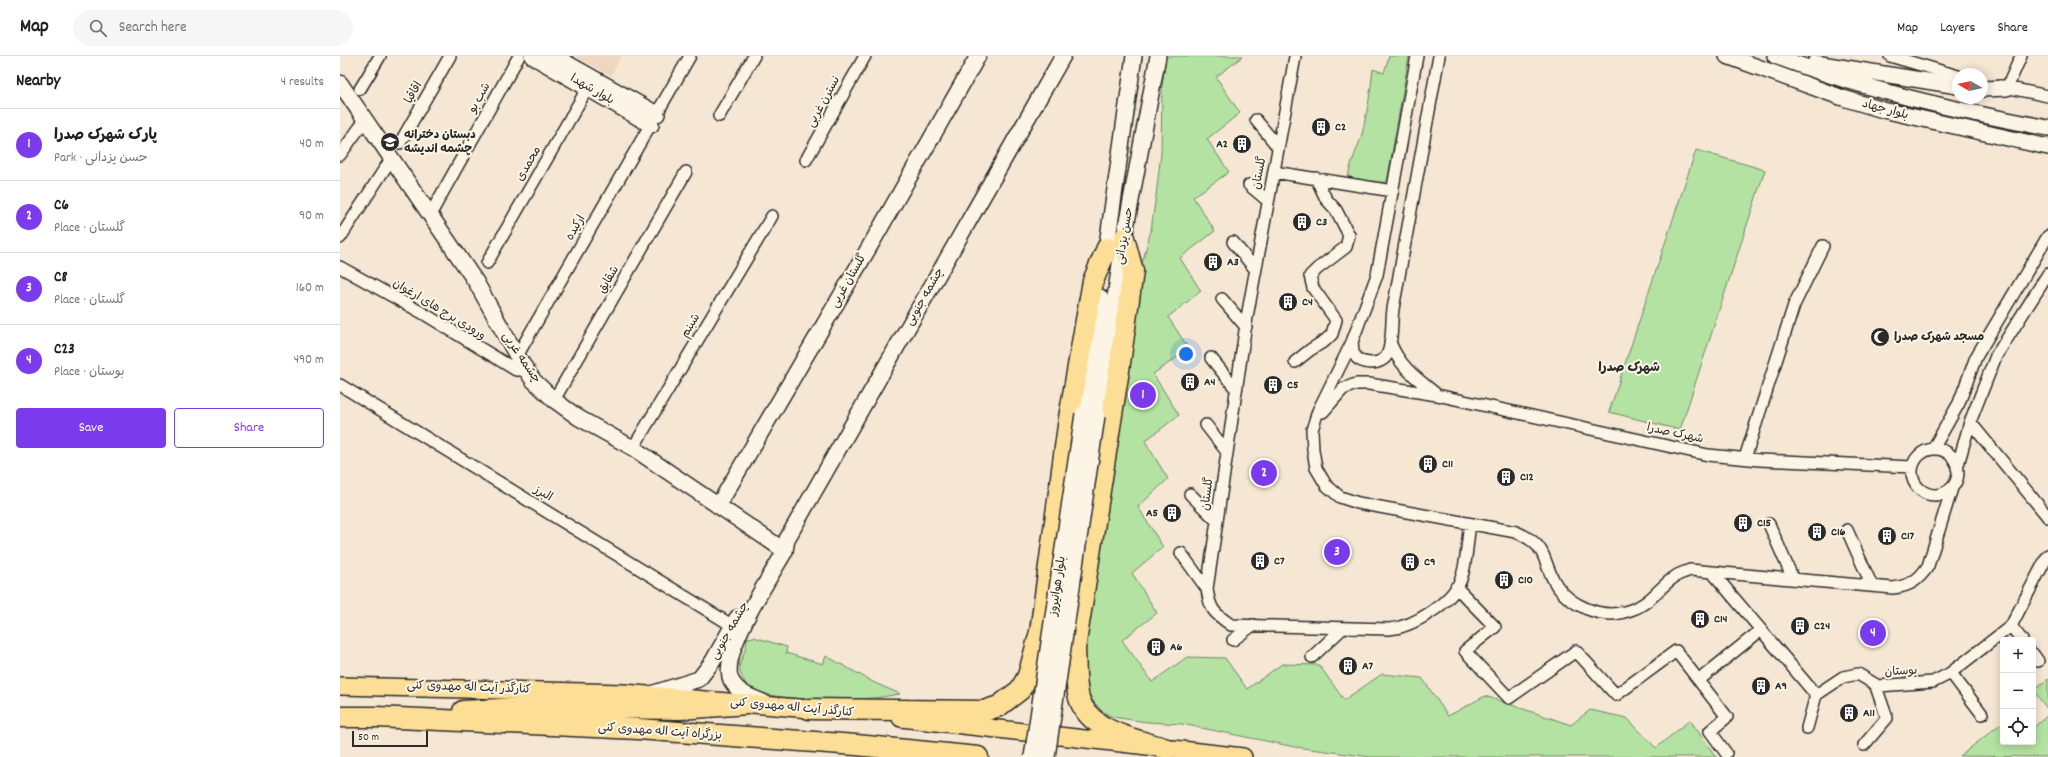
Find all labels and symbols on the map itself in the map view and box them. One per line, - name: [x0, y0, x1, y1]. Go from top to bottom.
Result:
- north arrow: [1952, 68, 1988, 104]
- street label: بلوار شهدا: [567, 71, 617, 109]
- street label: نسترن غربی: [803, 73, 845, 131]
- street label: اقاقیا: [401, 79, 427, 107]
- street label: شب بو: [464, 80, 495, 117]
- street label: بلوار جهاد: [1860, 96, 1910, 124]
- building icon: C2: [1310, 116, 1332, 138]
- place label: C2: [1335, 119, 1346, 136]
- place label: دبستان دخترانه چشمه اندیشه: [404, 127, 476, 158]
- school or university icon: دبستان دخترانه چشمه اندیشه: [379, 131, 401, 153]
- building icon: A2: [1231, 133, 1253, 155]
- place label: A2: [1216, 136, 1228, 153]
- street label: محمدی: [512, 143, 546, 185]
- street label: گلستان: [1248, 155, 1272, 191]
- street label: حسن یزدانی: [1112, 206, 1138, 266]
- building icon: C3: [1291, 211, 1313, 233]
- street label: ارکیده: [562, 212, 590, 244]
- place label: C3: [1316, 214, 1327, 231]
- street label: گلستان غربی: [827, 251, 871, 311]
- building icon: A3: [1202, 251, 1224, 273]
- place label: A3: [1227, 254, 1239, 271]
- street label: شقایق: [594, 263, 624, 297]
- street label: چشمه جنوبی: [902, 265, 948, 329]
- street label: ورودی برج های ارغوان: [389, 275, 489, 345]
- building icon: C4: [1277, 291, 1299, 313]
- place label: C4: [1302, 294, 1313, 311]
- street label: شبنم: [677, 311, 705, 341]
- mosque icon: مسجد شهرک صدرا: [1869, 326, 1891, 348]
- street label: چشمه غربی: [498, 329, 544, 387]
- place label: مسجد شهرک صدرا: [1894, 329, 1984, 346]
- your location: [1176, 344, 1196, 364]
- district label: شهرک صدرا: [1598, 359, 1660, 378]
- building icon: A4: [1179, 371, 1201, 393]
- place label: A4: [1204, 374, 1216, 391]
- building icon: C5: [1262, 374, 1284, 396]
- place label: C5: [1287, 377, 1299, 394]
- pin: 1: [1130, 380, 1156, 410]
- street label: شهرک صدرا: [1645, 420, 1705, 448]
- building icon: C11: [1417, 453, 1439, 475]
- place label: C11: [1442, 456, 1454, 473]
- pin: 2: [1251, 458, 1277, 488]
- building icon: C12: [1495, 466, 1517, 488]
- place label: C12: [1520, 469, 1534, 486]
- street label: گلستان: [1197, 476, 1219, 512]
- street label: البرز: [530, 481, 556, 506]
- building icon: A5: [1161, 502, 1183, 524]
- place label: A5: [1146, 505, 1158, 522]
- building icon: C15: [1732, 512, 1754, 534]
- place label: C15: [1757, 515, 1772, 532]
- building icon: C16: [1806, 521, 1828, 543]
- place label: C16: [1831, 524, 1846, 541]
- building icon: C17: [1876, 525, 1898, 547]
- place label: C17: [1901, 528, 1915, 545]
- pin: 3: [1324, 537, 1350, 567]
- building icon: C7: [1249, 550, 1271, 572]
- building icon: C9: [1399, 551, 1421, 573]
- place label: C7: [1274, 553, 1285, 570]
- place label: C9: [1424, 554, 1435, 571]
- street label: بلوار هوانیروز: [1045, 555, 1071, 618]
- building icon: C10: [1493, 569, 1515, 591]
- place label: C10: [1518, 572, 1534, 589]
- street label: چشمه جنوبی: [707, 599, 753, 663]
- building icon: C14: [1689, 608, 1711, 630]
- place label: C14: [1714, 611, 1728, 628]
- building icon: C24: [1789, 615, 1811, 637]
- place label: C24: [1814, 618, 1830, 635]
- pin: 4: [1860, 618, 1886, 648]
- building icon: A6: [1145, 636, 1167, 658]
- place label: A6: [1170, 639, 1183, 656]
- building icon: A7: [1337, 655, 1359, 677]
- place label: A7: [1362, 658, 1374, 675]
- street label: بوستان: [1884, 663, 1918, 681]
- building icon: A9: [1750, 675, 1772, 697]
- street label: کنارگذر آیت اله مهدوی کنی: [407, 677, 531, 699]
- place label: A9: [1775, 678, 1787, 695]
- street label: کنارگذر آیت اله مهدوی کنی: [729, 694, 855, 722]
- building icon: A11: [1838, 702, 1860, 724]
- place label: A11: [1863, 705, 1875, 722]
- street label: بزرگراه آیت اله مهدوی کنی: [597, 719, 723, 745]
- scale bar: [352, 729, 428, 748]

